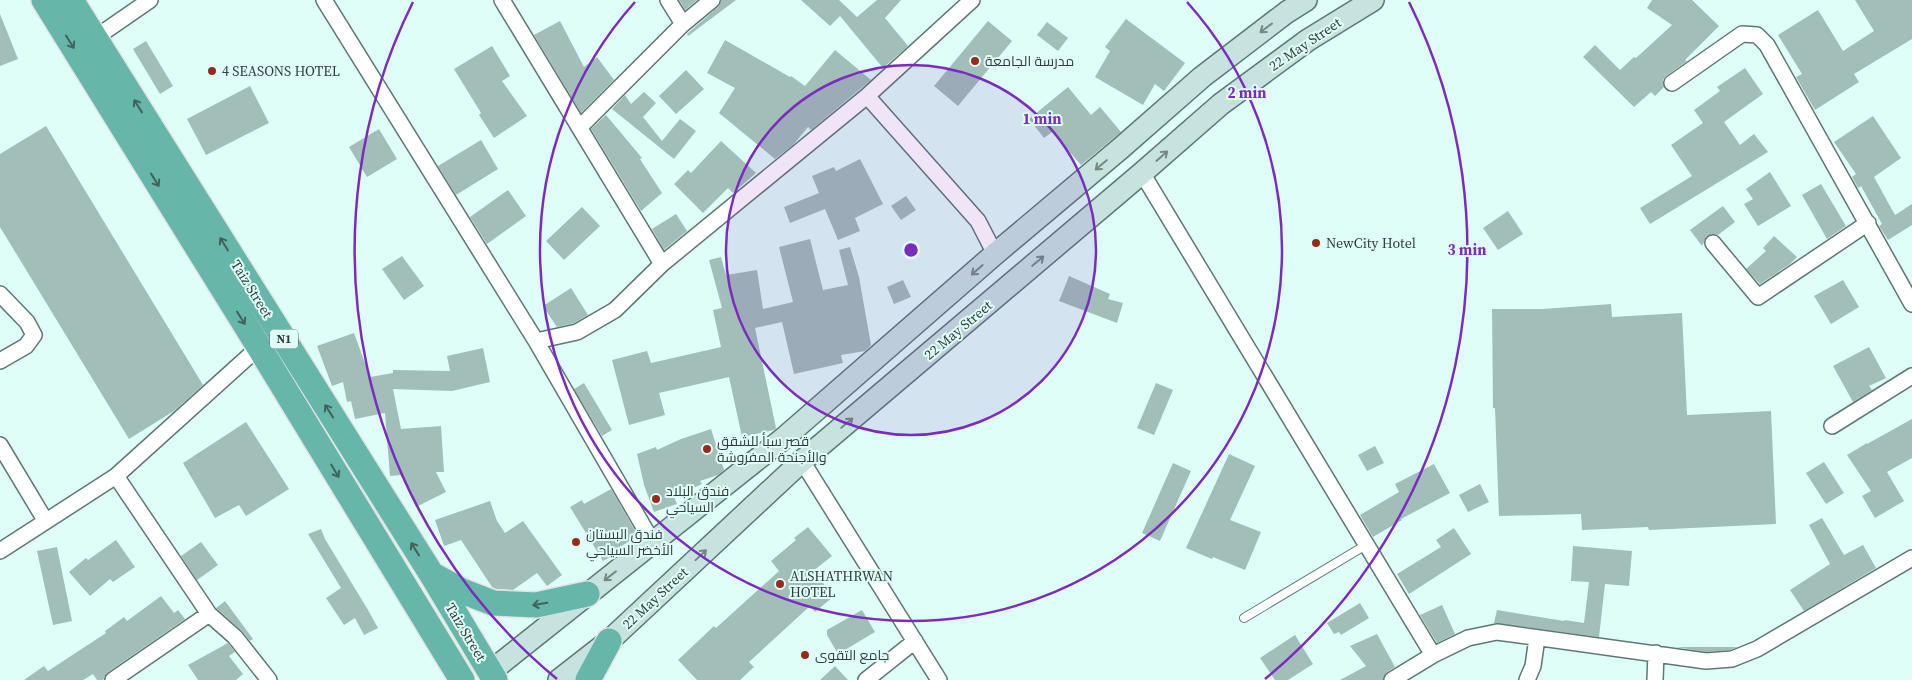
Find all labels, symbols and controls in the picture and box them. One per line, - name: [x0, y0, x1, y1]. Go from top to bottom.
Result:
- street label: 22 May Street: [1265, 12, 1345, 76]
- one-way arrow: [1259, 23, 1273, 33]
- one-way arrow: [65, 34, 75, 48]
- place label: مدرسة الجامعة: [985, 51, 1074, 71]
- marker: مدرسة الجامعة: [969, 55, 981, 67]
- place label: 4 SEASONS HOTEL: [222, 61, 340, 81]
- marker: 4 SEASONS HOTEL: [206, 65, 218, 77]
- text: 2 min: [1228, 82, 1266, 103]
- one-way arrow: [132, 100, 142, 114]
- text: 1 min: [1023, 108, 1061, 129]
- one-way arrow: [1155, 150, 1168, 162]
- one-way arrow: [1095, 160, 1108, 171]
- one-way arrow: [150, 172, 160, 186]
- place label: NewCity Hotel: [1326, 233, 1416, 253]
- one-way arrow: [219, 237, 229, 251]
- marker: NewCity Hotel: [1310, 237, 1322, 249]
- text: 3 min: [1448, 239, 1486, 260]
- centre of rings: [902, 241, 920, 259]
- street label: Taiz Street: [226, 256, 278, 322]
- one-way arrow: [1032, 256, 1045, 267]
- one-way arrow: [970, 264, 983, 276]
- street label: 22 May Street: [920, 295, 997, 364]
- one-way arrow: [236, 310, 246, 324]
- road number: N1: [270, 329, 298, 348]
- one-way arrow: [324, 405, 334, 419]
- one-way arrow: [841, 417, 854, 429]
- place label: قصر سبأ للشقق والأجنحة المفروشة: [717, 431, 827, 467]
- marker: قصر سبأ للشقق والأجنحة المفروشة: [701, 443, 713, 455]
- one-way arrow: [330, 464, 340, 478]
- place label: فندق البلاد السياحي: [666, 481, 729, 519]
- marker: فندق البلاد السياحي: [650, 493, 662, 505]
- place label: فندق البستان الأخضر السياحي: [586, 524, 674, 562]
- marker: فندق البستان الأخضر السياحي: [570, 536, 582, 548]
- one-way arrow: [410, 542, 420, 556]
- one-way arrow: [695, 549, 707, 561]
- street label: 22 May Street: [618, 562, 693, 634]
- place label: ALSHATHRWAN HOTEL: [790, 566, 893, 602]
- one-way arrow: [603, 571, 617, 581]
- marker: ALSHATHRWAN HOTEL: [774, 578, 786, 590]
- street label: Taiz Street: [441, 599, 492, 665]
- one-way arrow: [532, 599, 548, 609]
- place label: جامع التقوى: [815, 645, 889, 665]
- marker: جامع التقوى: [799, 649, 811, 661]

